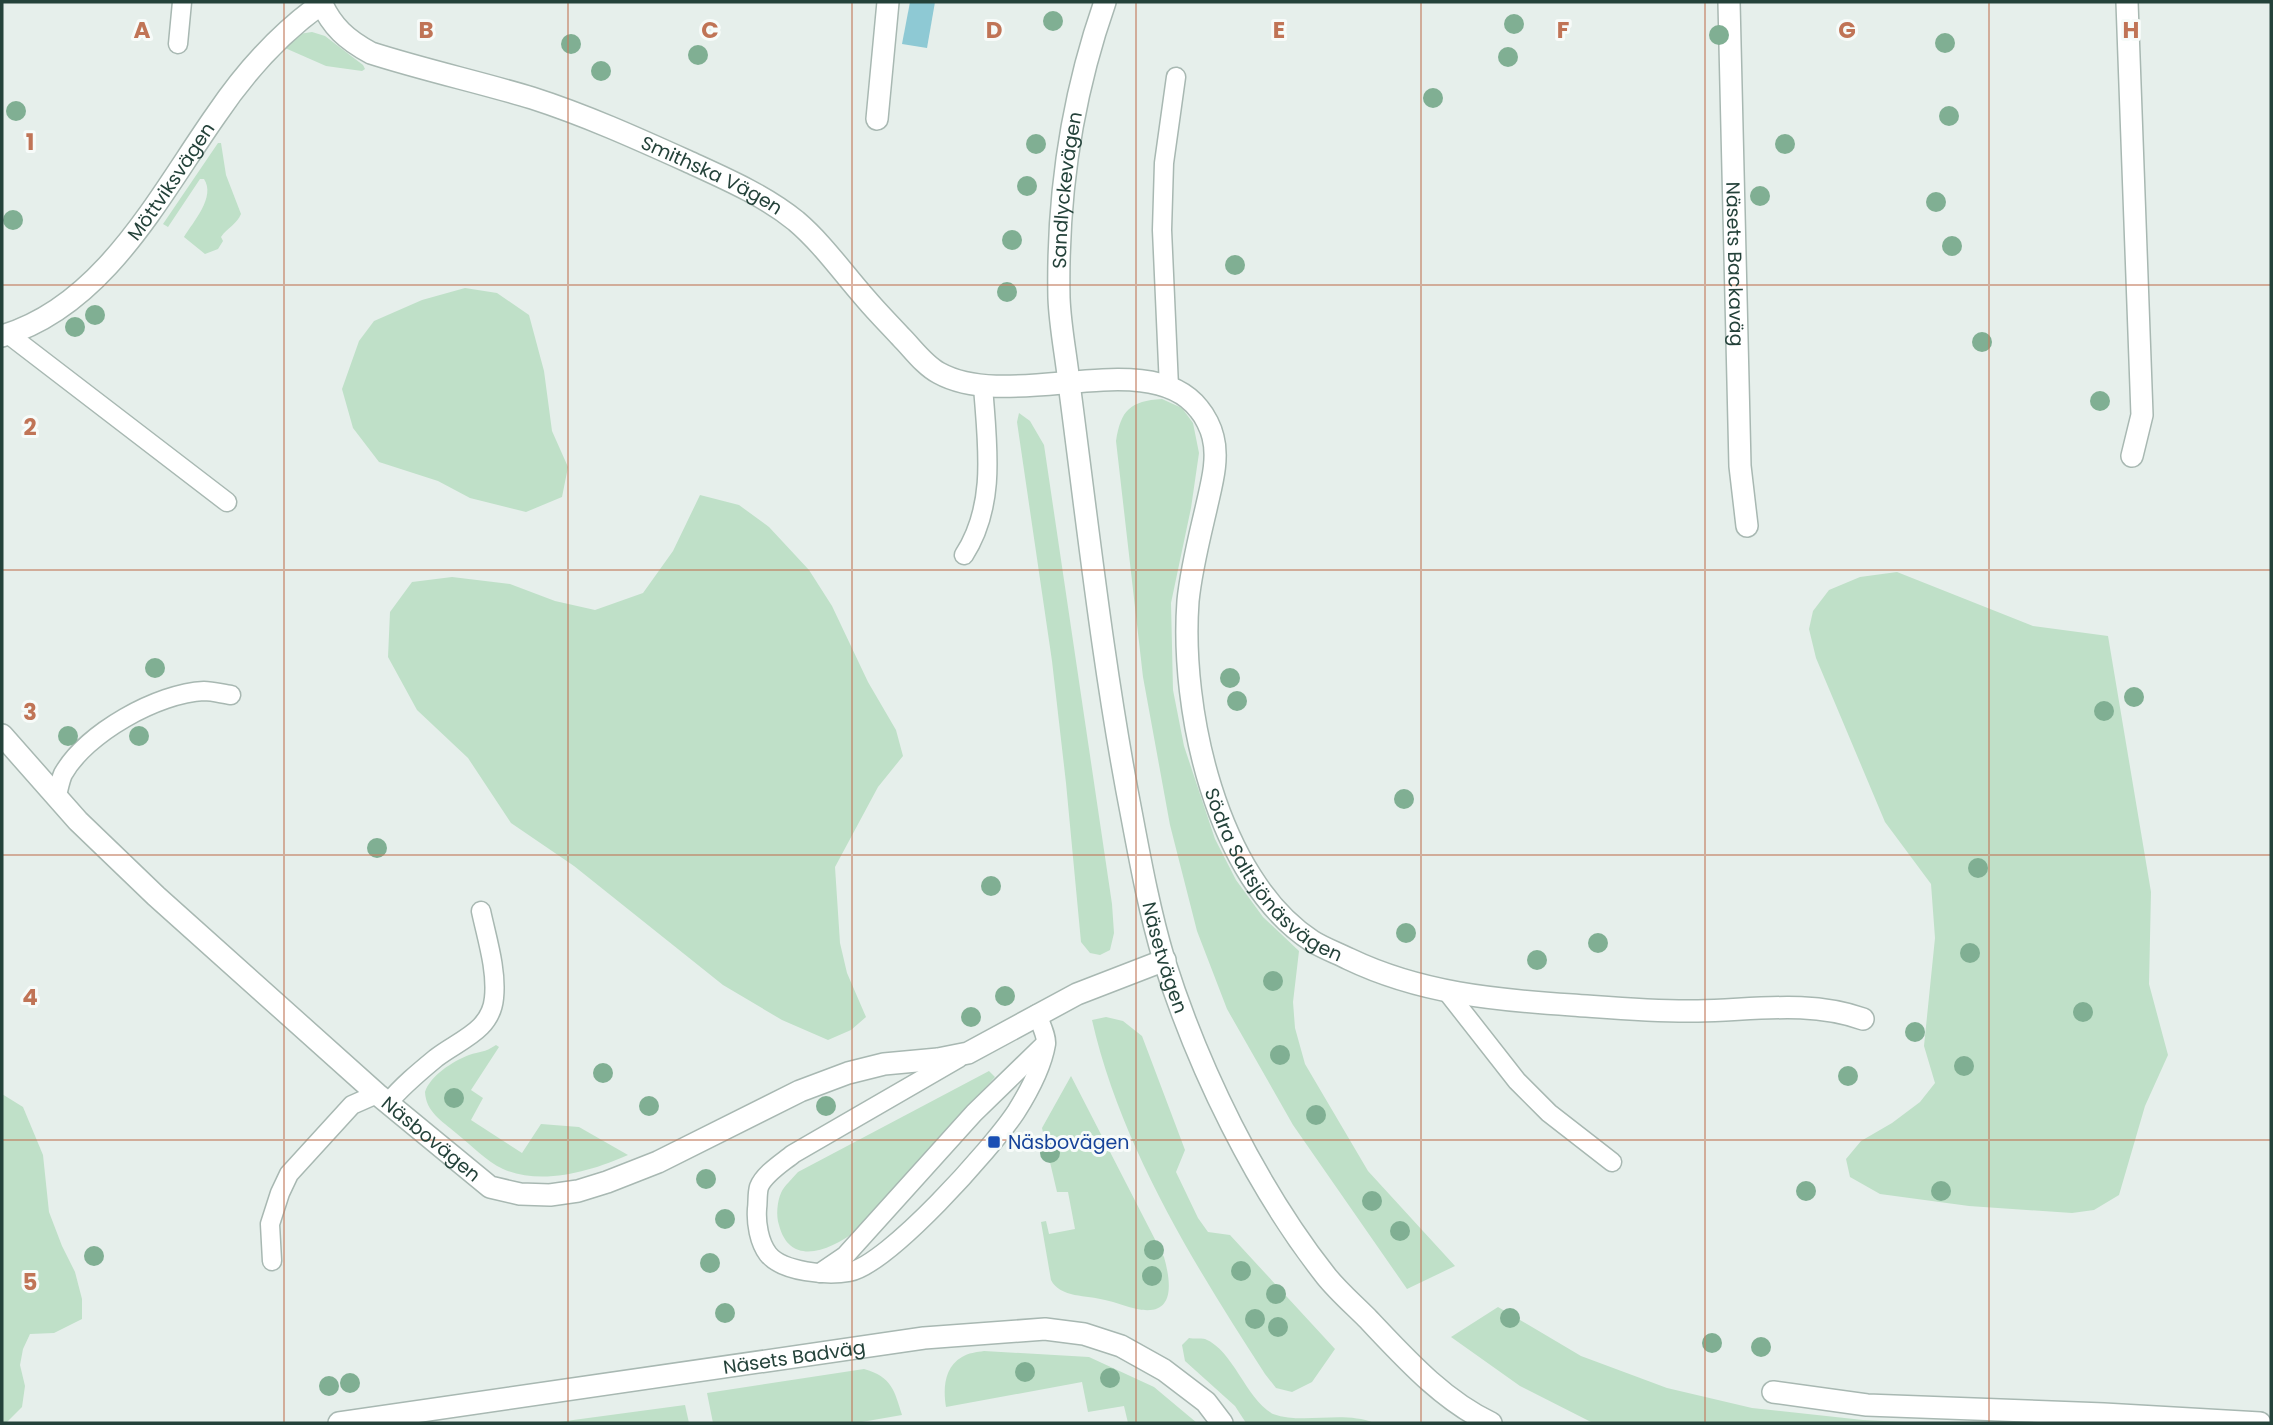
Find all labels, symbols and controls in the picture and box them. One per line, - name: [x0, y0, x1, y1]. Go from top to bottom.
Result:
- text: A: [134, 14, 151, 46]
- text: B: [418, 14, 434, 46]
- text: C: [701, 14, 719, 46]
- text: D: [986, 14, 1002, 46]
- text: E: [1273, 14, 1285, 46]
- text: F: [1557, 14, 1569, 46]
- text: G: [1838, 14, 1856, 46]
- text: H: [2123, 14, 2139, 46]
- street label: Sandlyckevägen: [1046, 109, 1089, 269]
- street label: Möttviksvägen: [121, 117, 221, 246]
- text: 1: [26, 126, 34, 158]
- street label: Smithska Vägen: [637, 129, 788, 221]
- street label: Näsets Backaväg: [1719, 181, 1750, 347]
- text: 2: [23, 411, 37, 443]
- text: 3: [23, 696, 37, 728]
- street label: Södra Saltsjönäsvägen: [1198, 785, 1347, 968]
- street label: Näsetvägen: [1135, 899, 1194, 1017]
- text: 4: [22, 981, 38, 1013]
- street label: Näsbovägen: [375, 1090, 486, 1188]
- place label: Näsbovägen: [1008, 1129, 1129, 1156]
- marker: Näsbovägen: [986, 1134, 1002, 1150]
- text: 5: [23, 1266, 37, 1298]
- street label: Näsets Badväg: [721, 1334, 867, 1381]

